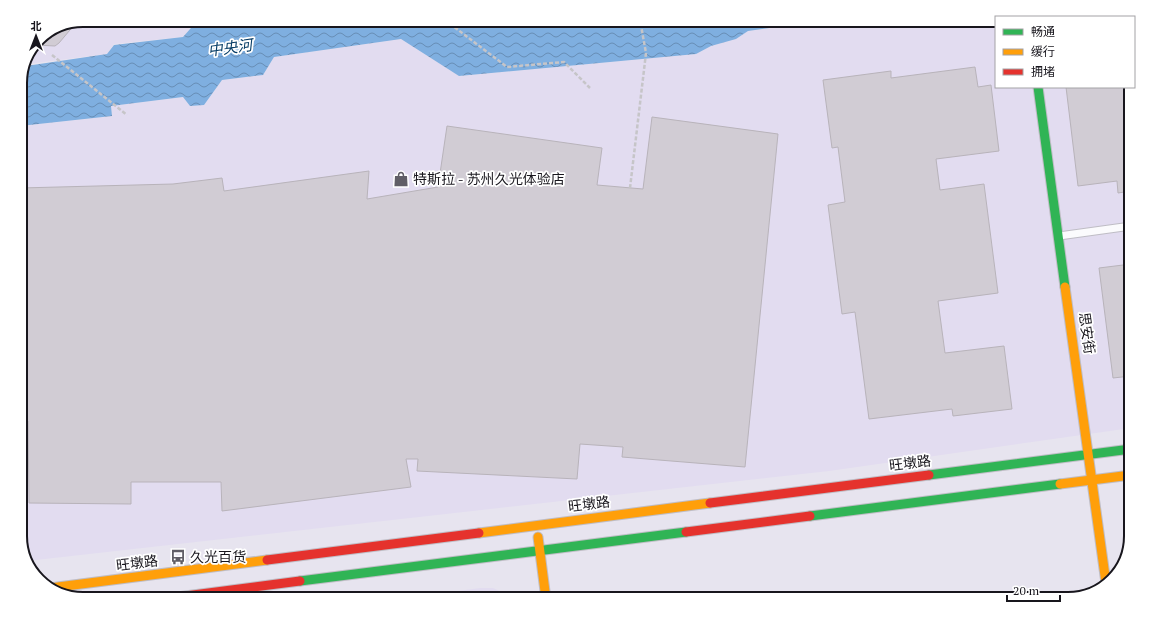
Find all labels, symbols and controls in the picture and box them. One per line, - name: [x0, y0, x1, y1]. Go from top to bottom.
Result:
- north arrow: [16, 16, 56, 56]
- legend: [995, 16, 1135, 88]
- text: 北: [31, 19, 42, 33]
- text: 畅通: [1031, 24, 1055, 39]
- water label: 中央河: [206, 34, 256, 60]
- text: 缓行: [1031, 44, 1055, 59]
- text: 拥堵: [1031, 64, 1055, 79]
- place label: 特斯拉 - 苏州久光体验店: [413, 169, 565, 188]
- shop icon: 特斯拉 - 苏州久光体验店: [392, 170, 410, 188]
- street label: 思安街: [1075, 311, 1100, 355]
- street label: 旺墩路: [888, 451, 932, 474]
- street label: 旺墩路: [567, 492, 611, 515]
- place label: 久光百货: [190, 547, 246, 566]
- bus stop icon: 久光百货: [169, 548, 187, 566]
- street label: 旺墩路: [115, 551, 159, 574]
- scale bar: [1007, 577, 1060, 603]
- text: 20 m: [1013, 583, 1040, 598]

